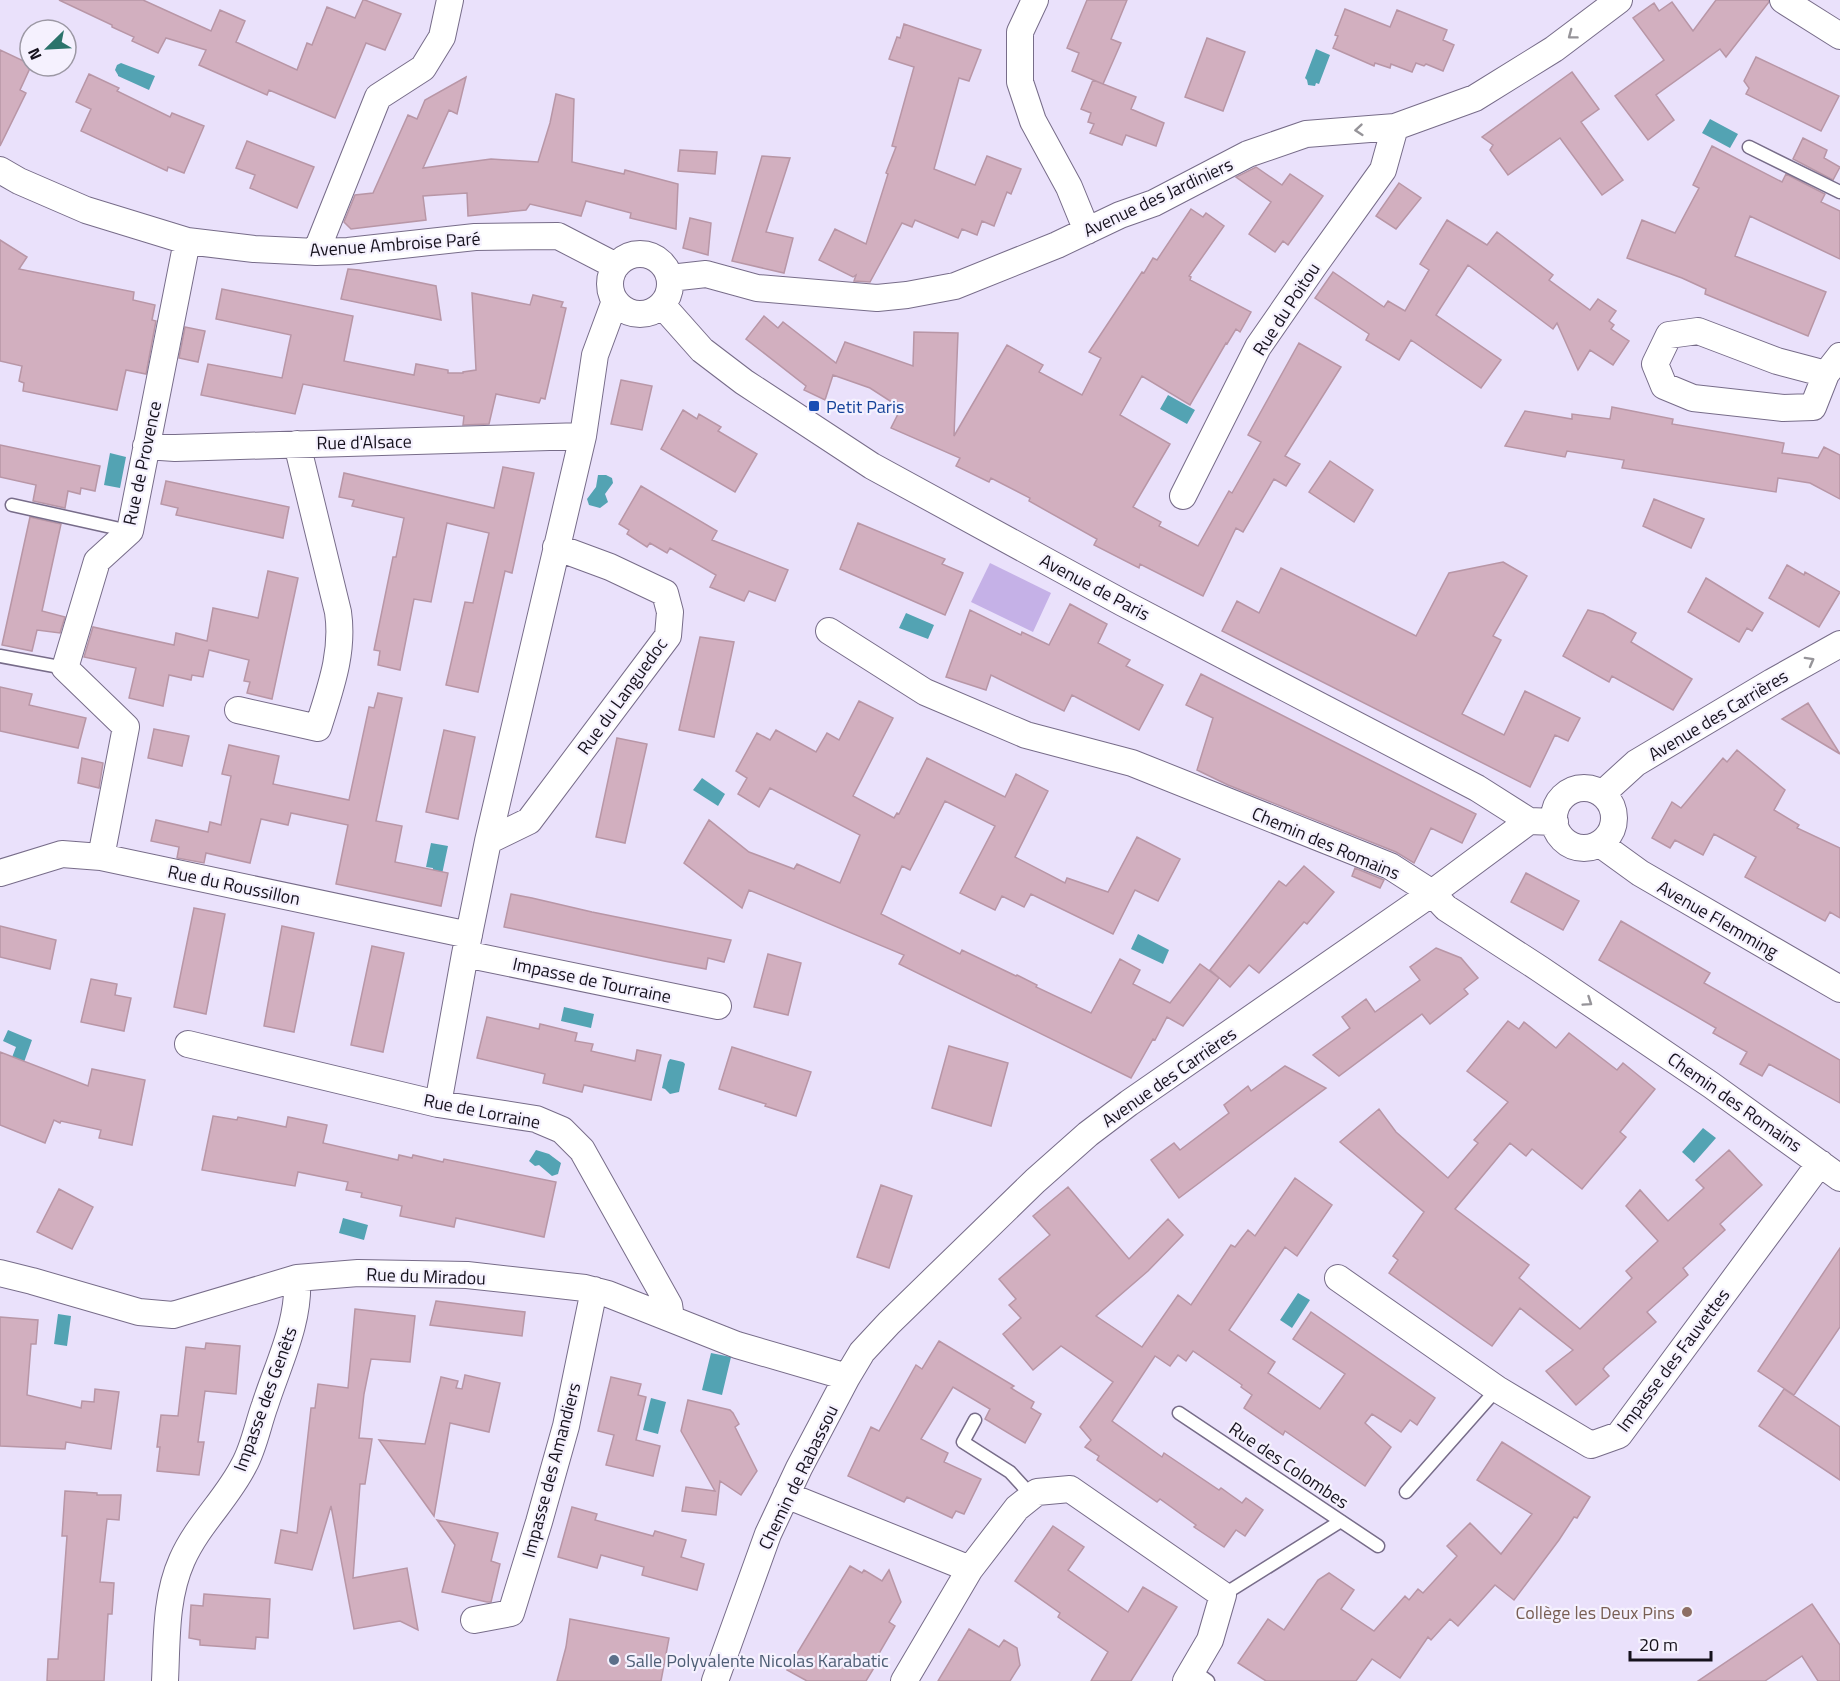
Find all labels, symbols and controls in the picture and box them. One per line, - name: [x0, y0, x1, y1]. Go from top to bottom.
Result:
- north arrow: [18, 18, 78, 78]
- one-way arrow: [1568, 28, 1579, 39]
- text: N: [21, 44, 48, 64]
- one-way arrow: [1354, 123, 1363, 136]
- street label: Avenue des Jardiniers: [1079, 150, 1237, 244]
- street label: Avenue Ambroise Paré: [309, 225, 481, 263]
- street label: Rue du Poitou: [1246, 257, 1326, 361]
- place label: Petit Paris: [826, 393, 904, 420]
- street label: Rue de Provence: [116, 398, 168, 528]
- marker: Petit Paris: [807, 399, 821, 413]
- street label: Rue d'Alsace: [316, 428, 412, 456]
- street label: Avenue de Paris: [1035, 547, 1155, 627]
- street label: Rue du Languedoc: [570, 632, 674, 760]
- one-way arrow: [1803, 657, 1814, 668]
- street label: Avenue des Carrières: [1643, 662, 1793, 768]
- street label: Chemin des Romains: [1248, 800, 1404, 886]
- street label: Rue du Roussillon: [165, 858, 303, 912]
- street label: Avenue Flemming: [1652, 873, 1784, 965]
- street label: Impasse de Tourraine: [510, 950, 674, 1010]
- one-way arrow: [1582, 995, 1593, 1006]
- street label: Avenue des Carrières: [1096, 1020, 1242, 1134]
- street label: Chemin des Romains: [1662, 1045, 1808, 1159]
- street label: Rue de Lorraine: [421, 1086, 543, 1136]
- street label: Rue du Miradou: [366, 1260, 486, 1292]
- street label: Impasse des Fauvettes: [1610, 1282, 1736, 1438]
- street label: Impasse des Genêts: [226, 1323, 304, 1475]
- street label: Impasse des Amandiers: [515, 1379, 587, 1561]
- street label: Chemin de Rabassou: [751, 1400, 845, 1554]
- street label: Rue des Colombes: [1224, 1415, 1354, 1515]
- place label: Collège les Deux Pins: [1516, 1599, 1675, 1626]
- marker: Collège les Deux Pins: [1680, 1605, 1694, 1619]
- scale bar: [1630, 1624, 1711, 1662]
- text: 20 m: [1639, 1631, 1678, 1658]
- place label: Salle Polyvalente Nicolas Karabatic: [626, 1647, 889, 1674]
- marker: Salle Polyvalente Nicolas Karabatic: [607, 1653, 621, 1667]

